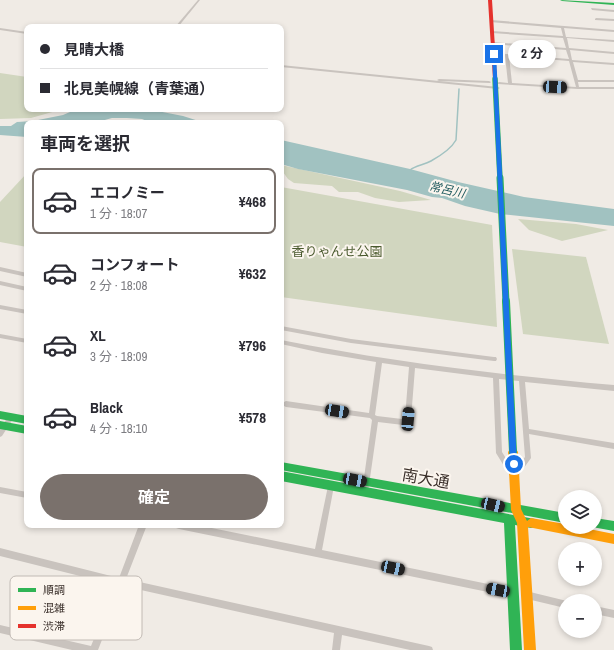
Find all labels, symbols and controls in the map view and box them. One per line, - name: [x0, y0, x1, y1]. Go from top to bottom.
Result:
- text: 見晴大橋: [64, 39, 124, 60]
- callout: 2 分: [508, 40, 556, 68]
- route end: [485, 45, 503, 63]
- text: 2 分: [521, 45, 543, 62]
- text: 北見美幌線（青葉通）: [64, 78, 214, 99]
- car: [543, 80, 567, 94]
- text: 車両を選択: [40, 131, 130, 156]
- water label: 常呂川: [428, 178, 468, 202]
- text: エコノミー: [90, 182, 165, 203]
- icon: car: [42, 183, 78, 219]
- text: ¥468: [239, 191, 266, 212]
- text: 1 分 · 18:07: [90, 205, 147, 222]
- park label: 香りゃんせ公園: [291, 243, 383, 260]
- text: コンフォート: [90, 254, 180, 275]
- icon: car: [42, 255, 78, 291]
- text: ¥632: [239, 263, 266, 284]
- text: 2 分 · 18:08: [90, 277, 147, 294]
- text: XL: [90, 325, 106, 346]
- icon: car: [42, 327, 78, 363]
- text: ¥796: [239, 335, 266, 356]
- text: 3 分 · 18:09: [90, 348, 147, 365]
- text: Black: [90, 397, 123, 418]
- icon: car: [42, 399, 78, 435]
- car: [324, 403, 350, 419]
- text: ¥578: [239, 407, 266, 428]
- car: [401, 407, 415, 431]
- text: 4 分 · 18:10: [90, 420, 147, 437]
- route start: [505, 455, 523, 473]
- street label: 南大通: [400, 463, 452, 493]
- car: [342, 472, 368, 488]
- button: 確定: [40, 474, 268, 520]
- map controls: [558, 490, 602, 638]
- button: layers: [558, 490, 602, 534]
- car: [480, 496, 506, 514]
- button: +: [558, 542, 602, 586]
- car: [380, 560, 406, 576]
- legend: [10, 576, 142, 640]
- car: [485, 582, 511, 598]
- text: 順調: [43, 583, 65, 597]
- button: −: [558, 594, 602, 638]
- text: 混雑: [43, 601, 65, 615]
- text: 渋滞: [43, 619, 65, 633]

